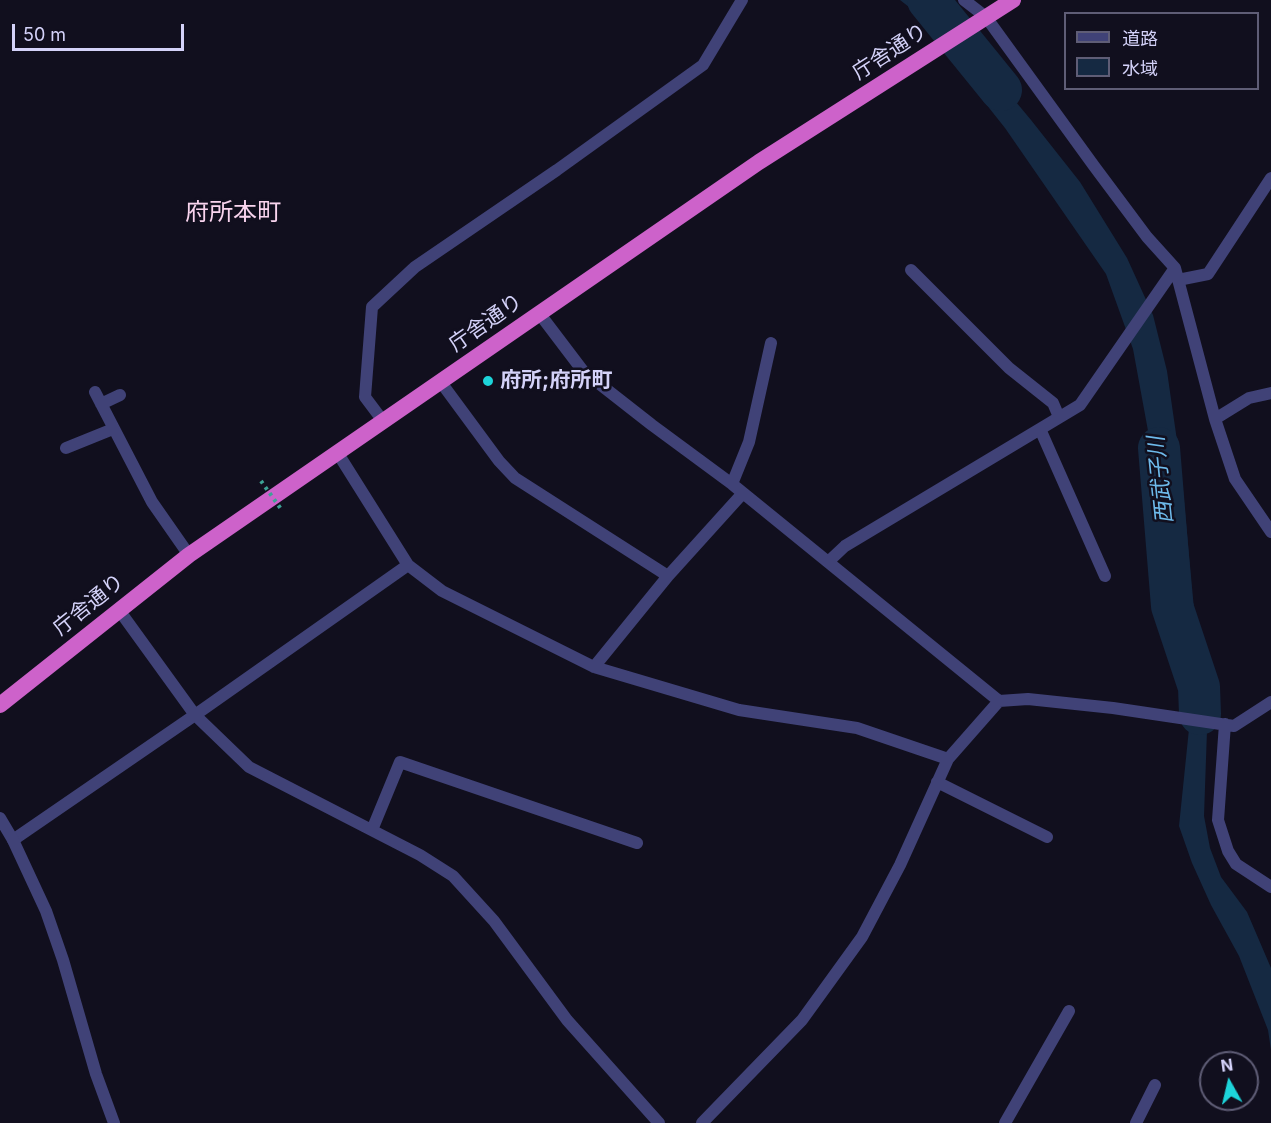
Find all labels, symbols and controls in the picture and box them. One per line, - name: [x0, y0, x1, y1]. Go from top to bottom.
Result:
- scale bar: [15, 12, 188, 50]
- legend: [1064, 12, 1259, 90]
- street label: 庁舎通り: [848, 19, 932, 85]
- text: 50 m: [23, 24, 66, 45]
- text: 道路: [1122, 28, 1158, 49]
- text: 水域: [1122, 58, 1158, 79]
- district label: 府所本町: [185, 199, 281, 227]
- street label: 庁舎通り: [444, 289, 528, 357]
- place label: 府所;府所町: [500, 368, 612, 394]
- marker: 府所;府所町: [481, 374, 495, 388]
- water label: 西武子川: [1143, 435, 1179, 525]
- street label: 庁舎通り: [48, 569, 130, 641]
- north arrow: [1199, 1051, 1259, 1111]
- text: N: [1219, 1054, 1234, 1076]

